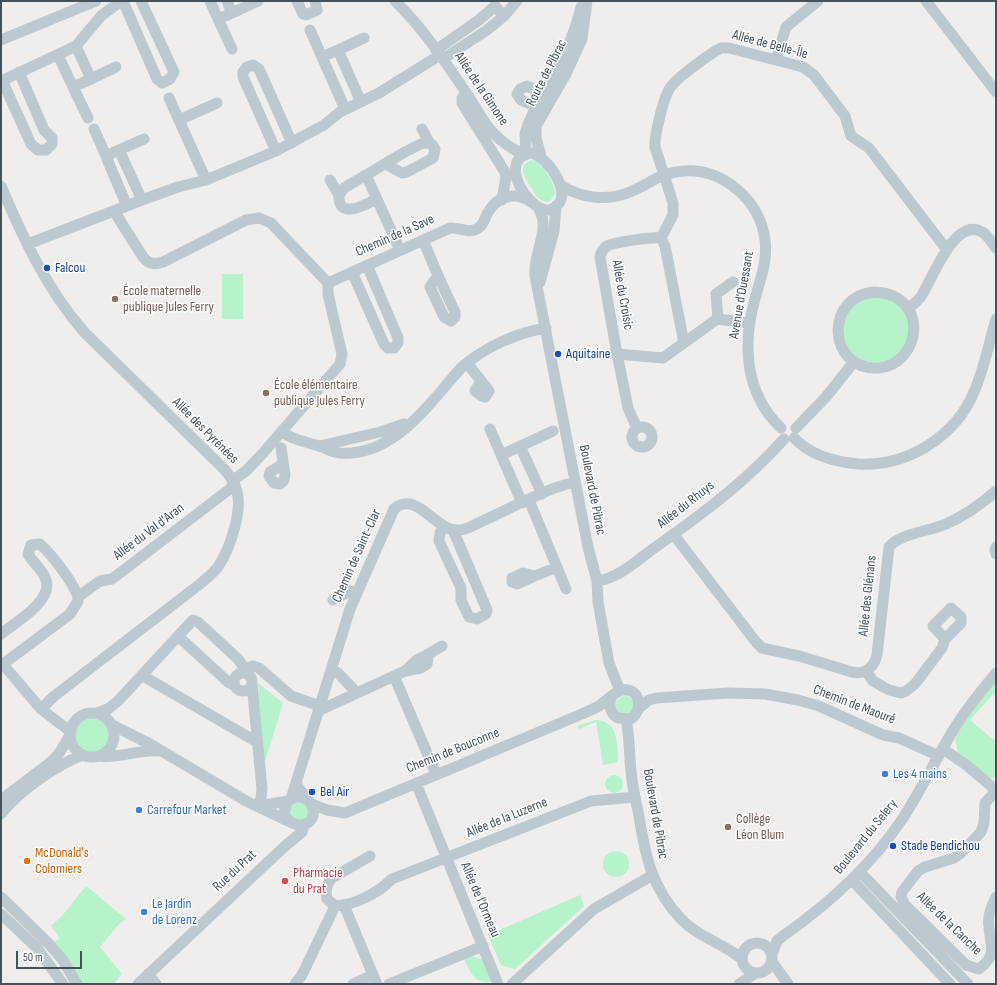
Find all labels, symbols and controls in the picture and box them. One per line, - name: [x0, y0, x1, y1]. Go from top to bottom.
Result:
- street label: Allée de Belle-Île: [730, 27, 810, 63]
- street label: Route de Pibrac: [523, 37, 571, 109]
- street label: Allée de la Gimone: [450, 49, 512, 129]
- street label: Chemin de la Save: [353, 211, 437, 261]
- street label: Avenue d'Ouessant: [726, 250, 758, 340]
- street label: Allée du Croisic: [608, 259, 636, 331]
- place label: Falcou: [55, 260, 85, 276]
- marker: Falcou: [42, 263, 52, 273]
- place label: École maternelle publique Jules Ferry: [123, 283, 214, 316]
- marker: École maternelle publique Jules Ferry: [110, 294, 120, 304]
- place label: Aquitaine: [566, 346, 610, 362]
- marker: Aquitaine: [553, 349, 563, 359]
- place label: École élémentaire publique Jules Ferry: [274, 377, 365, 410]
- marker: École élémentaire publique Jules Ferry: [261, 388, 271, 398]
- street label: Allée des Pyrénées: [168, 394, 242, 468]
- street label: Boulevard de Pibrac: [575, 444, 609, 536]
- street label: Allée du Rhuys: [654, 478, 718, 532]
- street label: Allée du Val d'Aran: [110, 500, 188, 564]
- street label: Chemin de Saint-Clar: [329, 507, 385, 605]
- street label: Allée des Glénans: [855, 555, 881, 637]
- street label: Chemin de Maouré: [811, 682, 897, 728]
- street label: Chemin de Bouconne: [404, 725, 502, 777]
- place label: Les 4 mains: [893, 766, 947, 782]
- street label: Boulevard de Pibrac: [639, 768, 671, 860]
- marker: Les 4 mains: [880, 769, 890, 779]
- place label: Bel Air: [320, 784, 349, 800]
- marker: Bel Air: [307, 787, 317, 797]
- street label: Allée de la Luzerne: [464, 794, 550, 842]
- street label: Boulevard du Selery: [831, 796, 901, 878]
- place label: Carrefour Market: [147, 802, 227, 818]
- marker: Carrefour Market: [134, 805, 144, 815]
- place label: Collège Léon Blum: [736, 811, 784, 844]
- marker: Collège Léon Blum: [723, 822, 733, 832]
- place label: Stade Bendichou: [901, 838, 980, 854]
- marker: Stade Bendichou: [888, 841, 898, 851]
- place label: McDonald's Colomiers: [35, 845, 89, 878]
- street label: Rue du Prat: [210, 847, 260, 895]
- marker: McDonald's Colomiers: [22, 856, 32, 866]
- street label: Allée de l'Ormeau: [457, 860, 503, 940]
- place label: Pharmacie du Prat: [293, 865, 343, 898]
- marker: Pharmacie du Prat: [280, 876, 290, 886]
- street label: Allée de la Canche: [913, 889, 985, 959]
- place label: Le Jardin de Lorenz: [152, 896, 197, 928]
- marker: Le Jardin de Lorenz: [139, 907, 149, 917]
- scale bar: [18, 943, 84, 969]
- text: 50 m: [23, 950, 43, 965]

